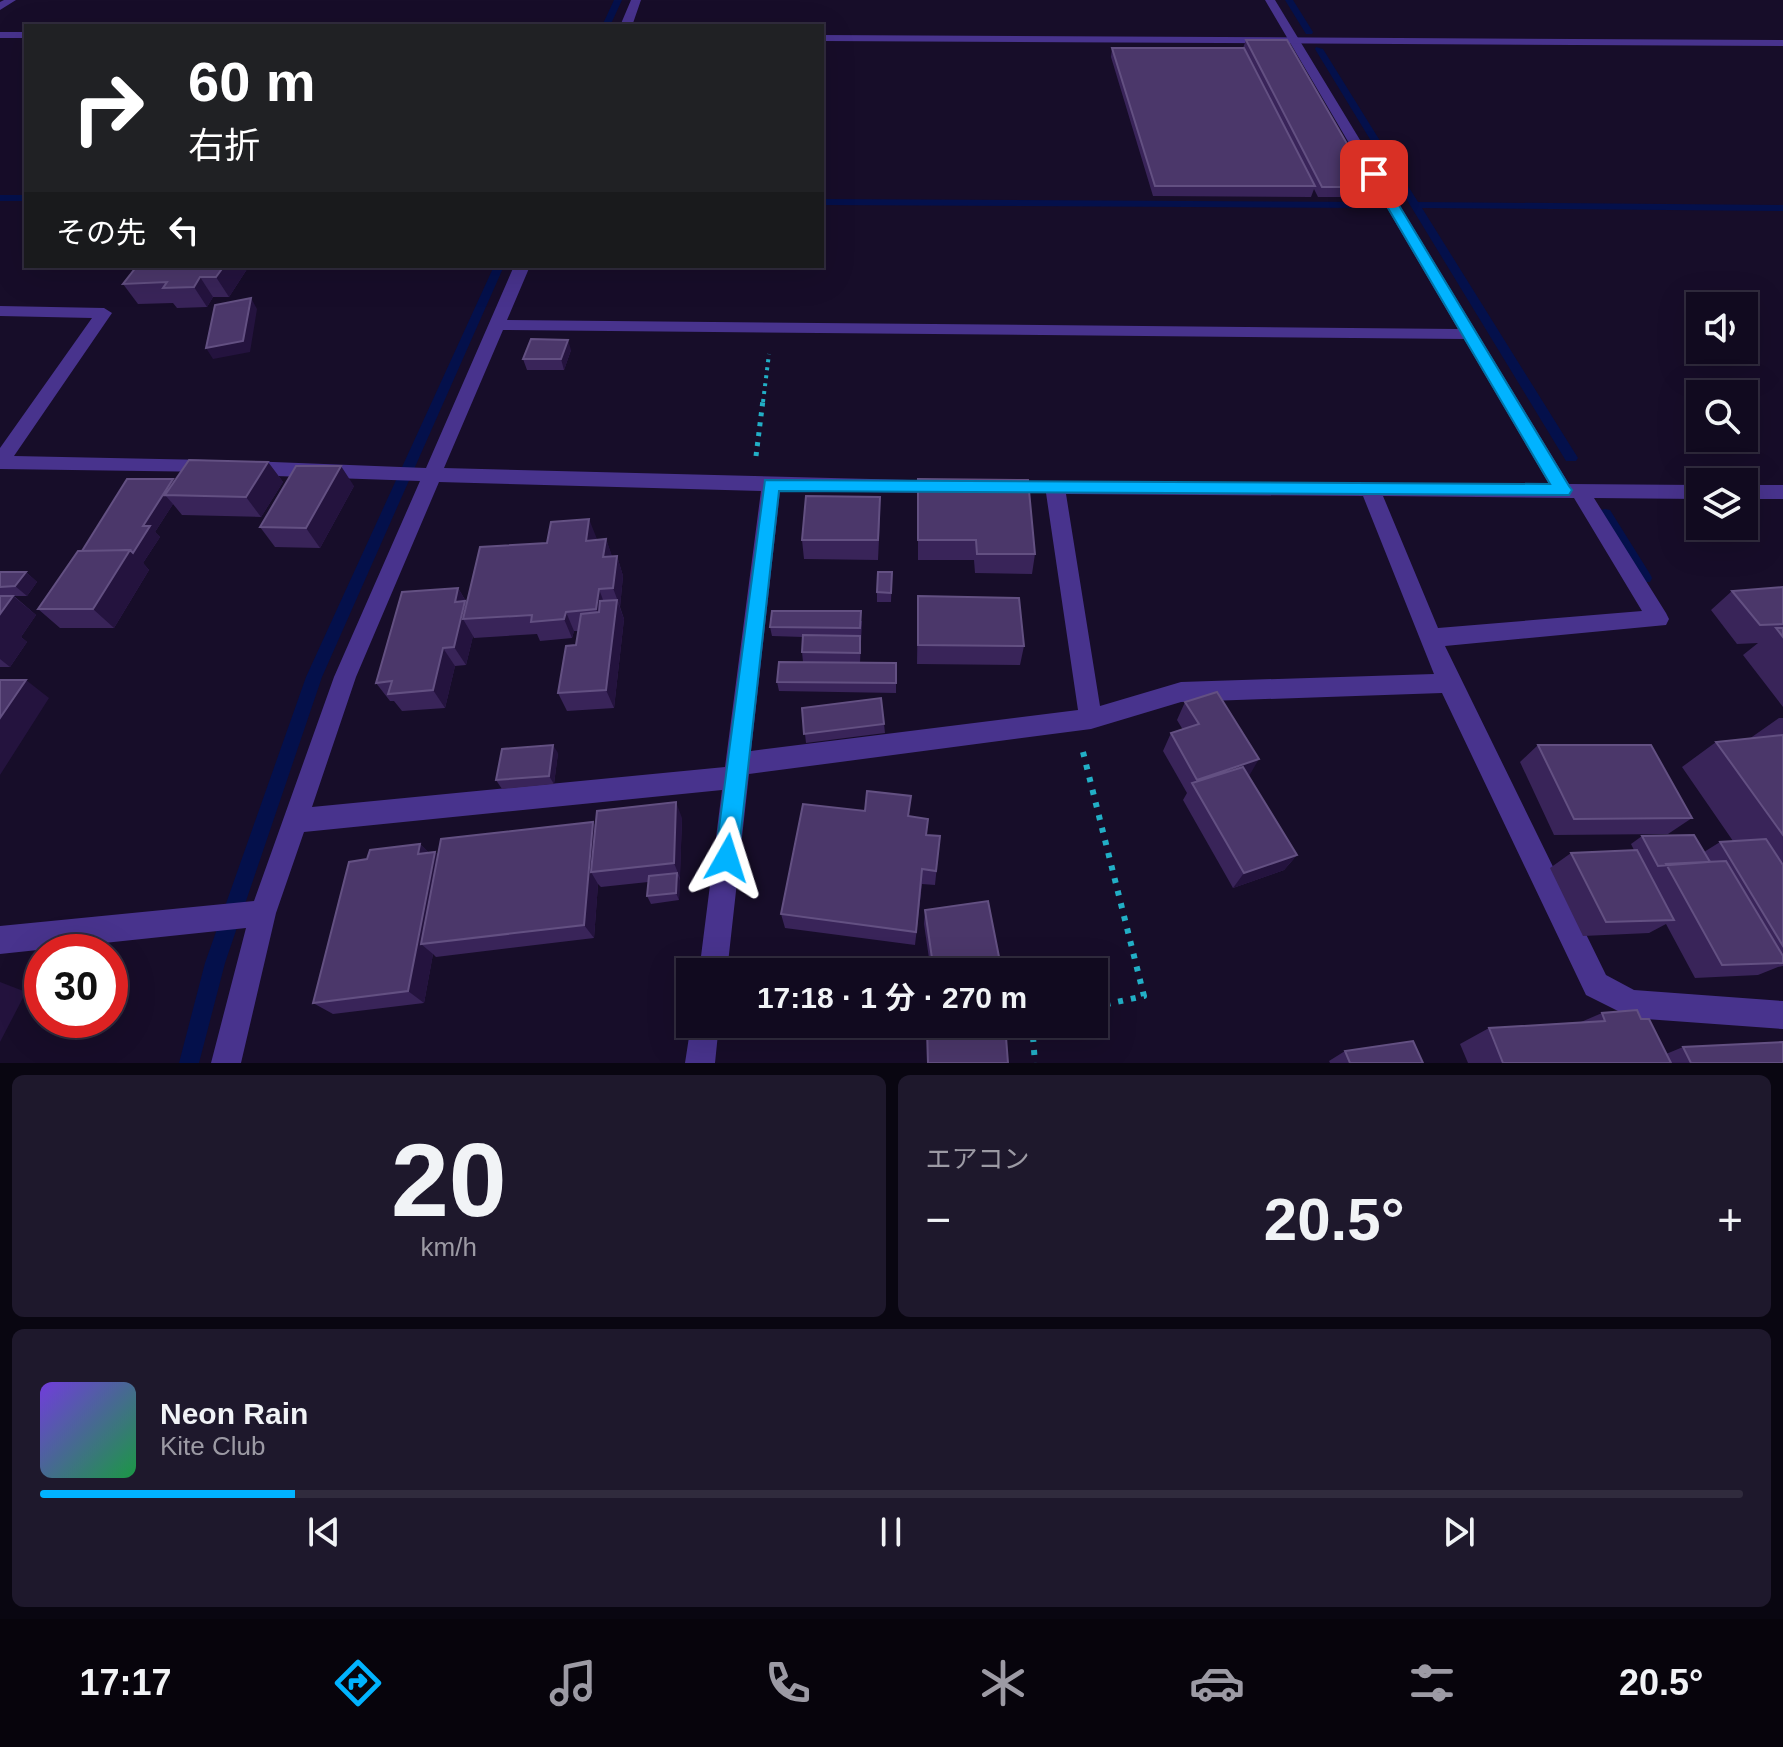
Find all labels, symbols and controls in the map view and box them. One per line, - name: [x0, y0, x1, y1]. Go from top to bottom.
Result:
- text: 60 m: [188, 50, 316, 113]
- icon: right: [56, 56, 160, 160]
- text: 右折: [188, 125, 260, 166]
- pin: [1340, 140, 1408, 208]
- icon: arrive: [1352, 152, 1396, 196]
- icon: left: [162, 208, 206, 252]
- text: その先: [56, 216, 146, 249]
- map controls: [1686, 292, 1758, 540]
- button: sound: [1686, 292, 1758, 364]
- button: search: [1686, 380, 1758, 452]
- button: layers: [1686, 468, 1758, 540]
- position arrow: [685, 816, 769, 900]
- speed limit sign: 30: [24, 934, 128, 1038]
- text: 17:18 · 1 分 · 270 m: [757, 981, 1027, 1014]
- text: 20: [391, 1122, 507, 1238]
- text: エアコン: [926, 1144, 1030, 1174]
- text: 20.5°: [1264, 1186, 1405, 1253]
- text: −: [926, 1195, 951, 1244]
- text: +: [1717, 1195, 1743, 1244]
- text: km/h: [421, 1232, 477, 1262]
- text: Neon Rain: [160, 1397, 308, 1430]
- text: Kite Club: [160, 1431, 266, 1461]
- icon: previous: [302, 1510, 346, 1554]
- icon: pause: [869, 1510, 913, 1554]
- icon: next: [1437, 1510, 1481, 1554]
- icon: directions: [330, 1655, 386, 1711]
- icon: music: [545, 1655, 601, 1711]
- icon: phone: [760, 1655, 816, 1711]
- icon: climate: [975, 1655, 1031, 1711]
- icon: car: [1189, 1655, 1245, 1711]
- icon: filters: [1404, 1655, 1460, 1711]
- text: 17:17: [79, 1662, 171, 1703]
- text: 20.5°: [1619, 1662, 1704, 1703]

